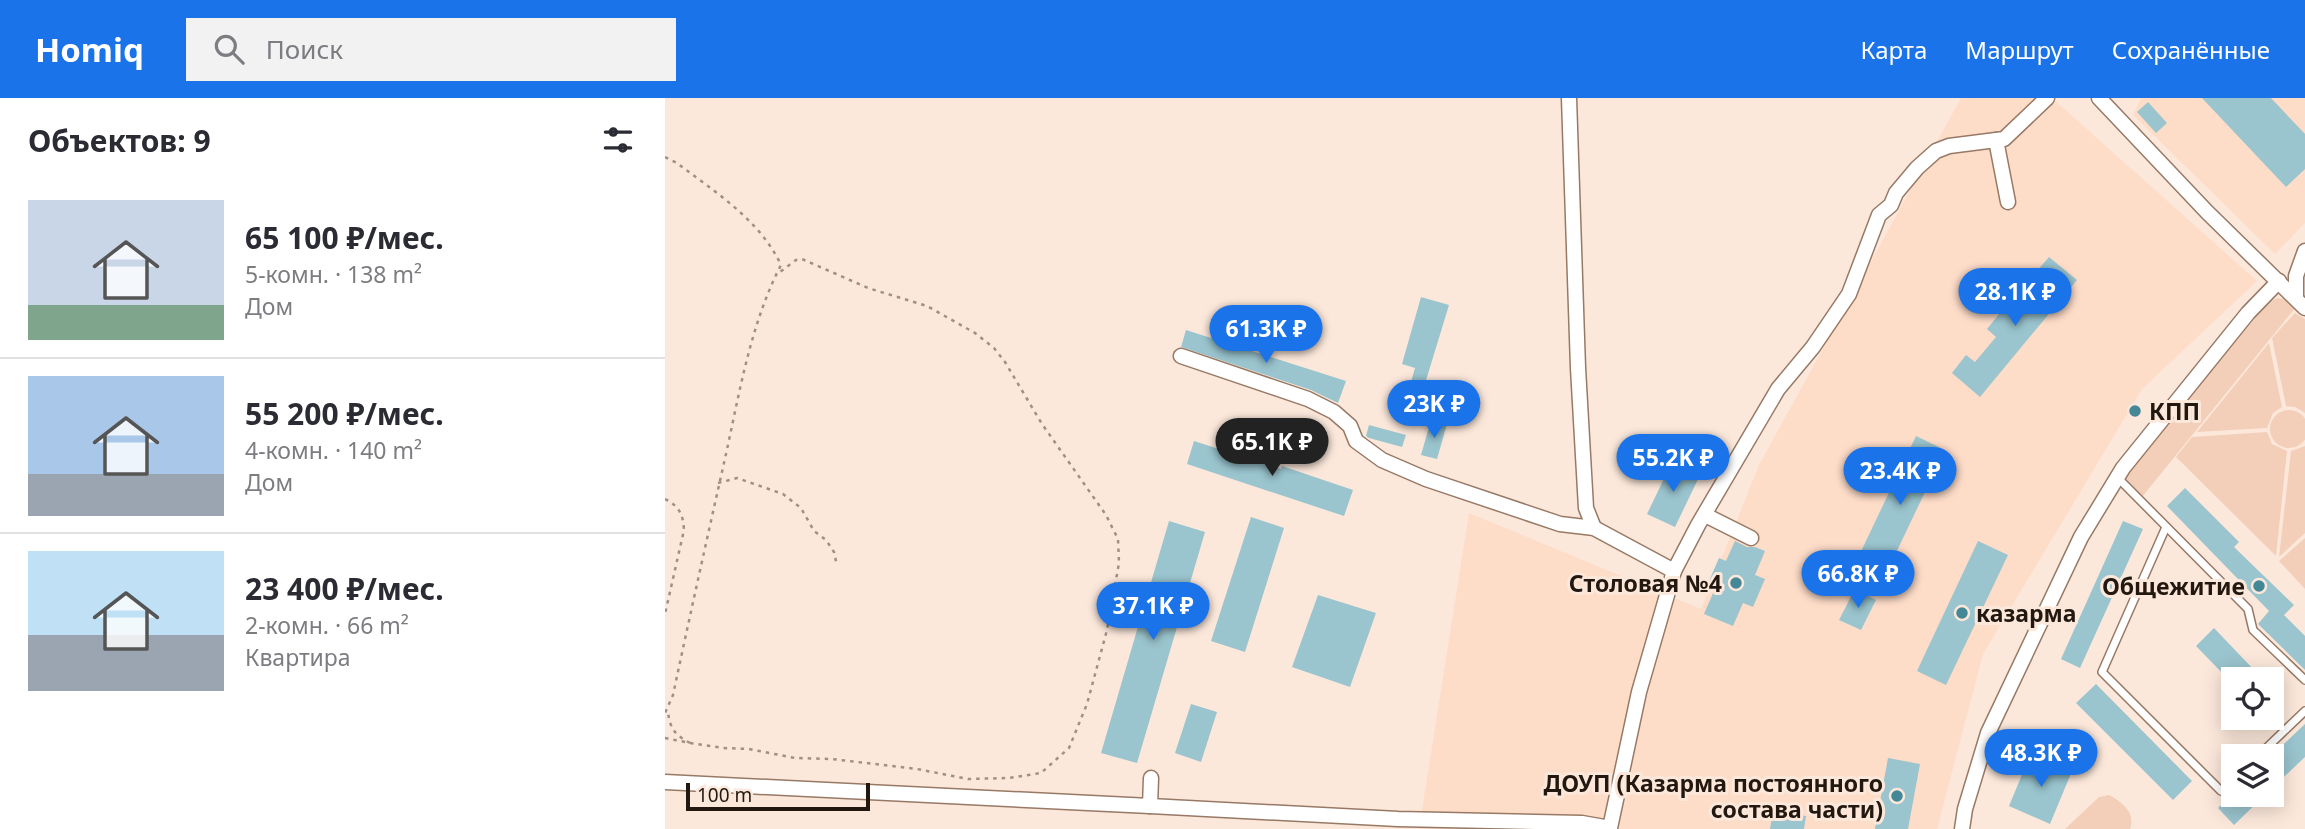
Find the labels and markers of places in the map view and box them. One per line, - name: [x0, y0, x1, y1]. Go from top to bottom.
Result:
- pin: 28.1K ₽: [1950, 268, 2080, 328]
- pin: 61.3K ₽: [1201, 306, 1331, 365]
- pin: 23K ₽: [1385, 380, 1483, 440]
- place label: КПП: [2149, 395, 2200, 427]
- marker: КПП: [2127, 403, 2143, 419]
- pin: 65.1K ₽: [1207, 418, 1337, 478]
- pin: 55.2K ₽: [1608, 434, 1738, 494]
- pin: 23.4K ₽: [1835, 448, 1965, 507]
- pin: 66.8K ₽: [1793, 550, 1923, 610]
- place label: Столовая №4: [1569, 567, 1722, 599]
- place label: Общежитие: [2102, 570, 2245, 602]
- marker: Столовая №4: [1728, 575, 1744, 591]
- marker: Общежитие: [2251, 578, 2267, 594]
- pin: 37.1K ₽: [1088, 582, 1218, 642]
- place label: казарма: [1976, 597, 2077, 629]
- marker: казарма: [1954, 605, 1970, 621]
- pin: 48.3K ₽: [1976, 730, 2106, 789]
- place label: ДОУП (Казарма постоянного состава части): [1543, 767, 1883, 825]
- marker: ДОУП (Казарма постоянного состава части): [1889, 788, 1905, 804]

